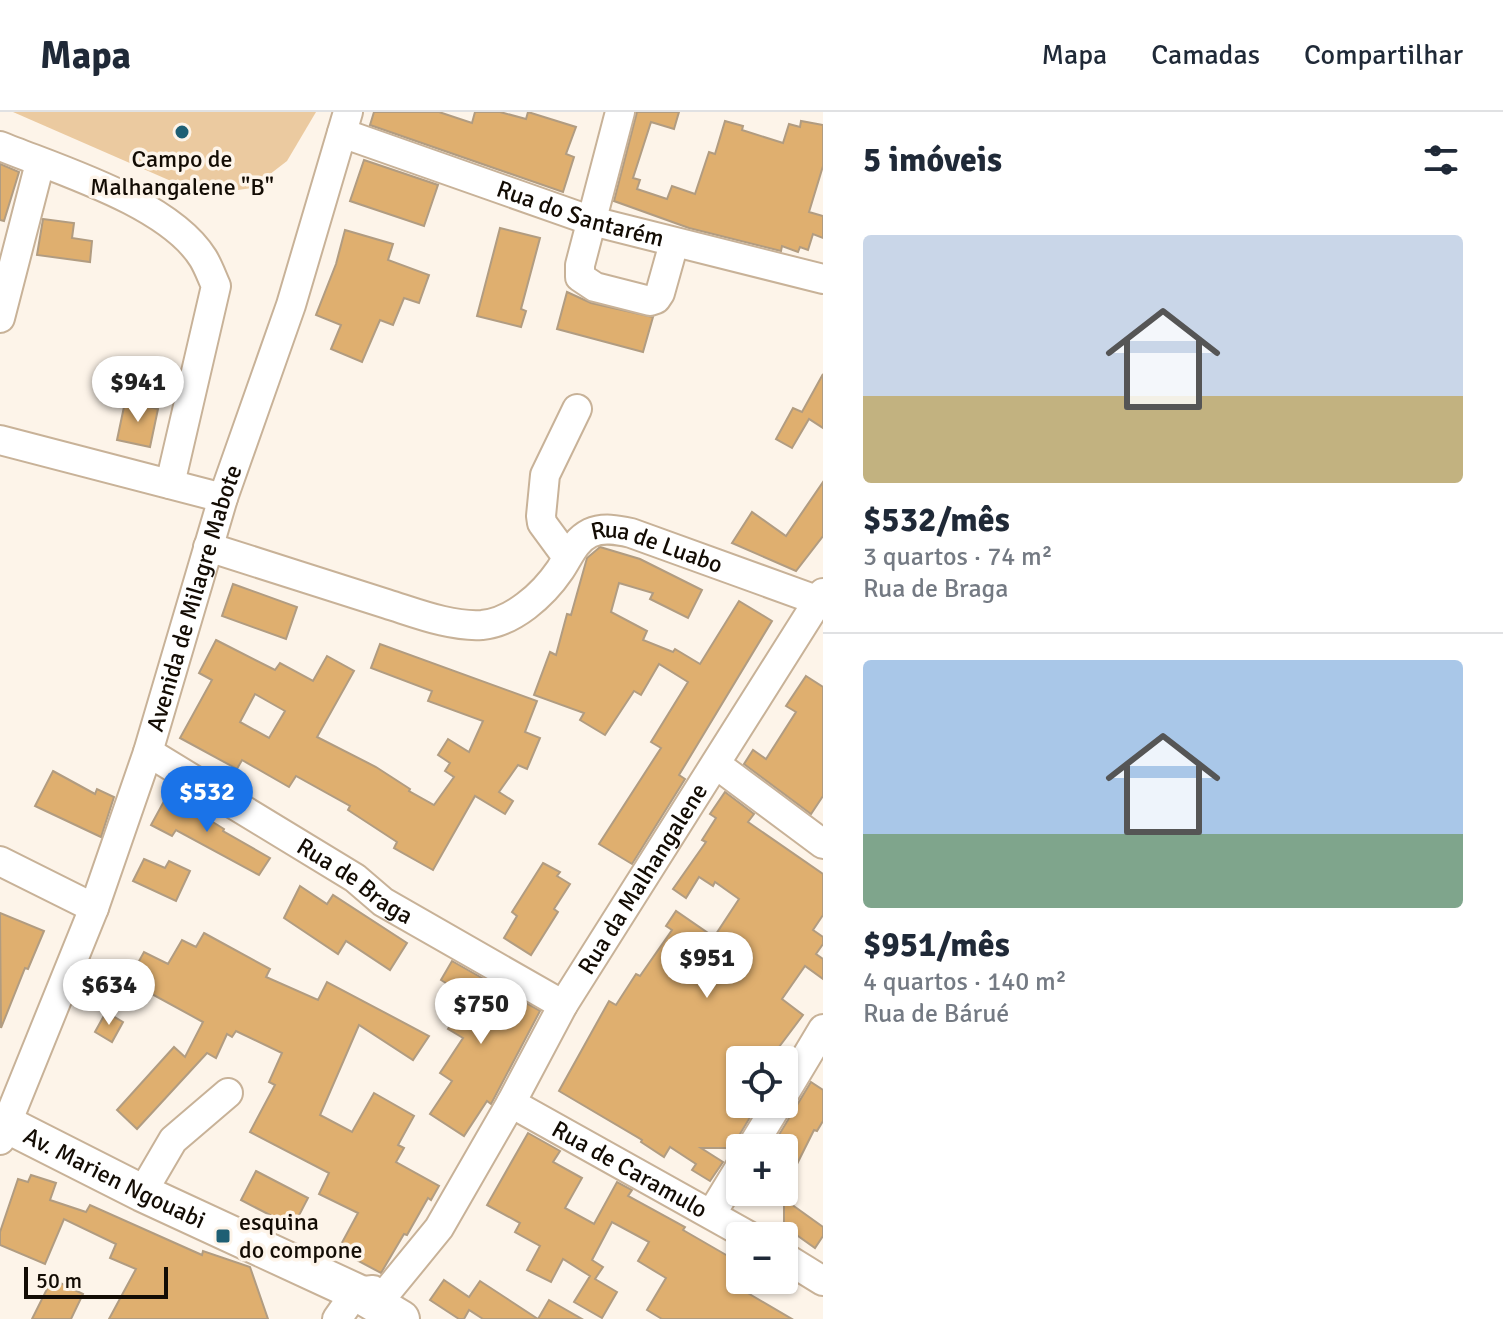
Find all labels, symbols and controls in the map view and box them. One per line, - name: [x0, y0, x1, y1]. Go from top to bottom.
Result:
- text: Mapa: [40, 32, 131, 79]
- text: Mapa: [1041, 38, 1107, 72]
- text: Camadas: [1151, 38, 1260, 72]
- text: Compartilhar: [1304, 38, 1463, 72]
- marker: Campo de Malhangalene "B": [173, 123, 191, 141]
- icon: filters: [1419, 138, 1463, 182]
- text: 5 imóveis: [863, 139, 1002, 181]
- place label: Campo de Malhangalene "B": [90, 144, 274, 202]
- street label: Rua do Santarém: [493, 174, 667, 254]
- icon: home: [1091, 287, 1235, 431]
- pin: $941: [91, 356, 185, 424]
- text: $941: [110, 366, 166, 398]
- street label: Avenida de Milagre Mabote: [140, 461, 249, 735]
- text: $532/mês: [863, 499, 1010, 541]
- street label: Rua de Luabo: [588, 514, 727, 580]
- text: 3 quartos · 74 m²: [863, 541, 1053, 573]
- text: Rua de Braga: [863, 573, 1008, 605]
- icon: home: [1091, 712, 1235, 856]
- pin: $532: [160, 766, 254, 834]
- text: $532: [179, 776, 235, 808]
- street label: Rua da Malhangalene: [571, 777, 714, 980]
- street label: Rua de Braga: [291, 831, 418, 931]
- text: $951/mês: [863, 924, 1010, 966]
- pin: $951: [660, 932, 754, 1000]
- text: $951: [679, 942, 735, 974]
- pin: $634: [62, 959, 156, 1027]
- text: 4 quartos · 140 m²: [863, 966, 1067, 998]
- text: $634: [81, 969, 137, 1001]
- pin: $750: [434, 978, 528, 1046]
- text: $750: [453, 988, 509, 1020]
- text: Rua de Bárué: [863, 998, 1009, 1030]
- map controls: [726, 1046, 798, 1294]
- button: locate: [726, 1046, 798, 1118]
- street label: Rua de Caramulo: [547, 1114, 713, 1225]
- street label: Av. Marien Ngouabi: [19, 1120, 210, 1235]
- button: +: [726, 1134, 798, 1206]
- place label: esquina do compone: [239, 1207, 363, 1265]
- button: −: [726, 1222, 798, 1294]
- marker: esquina do compone: [214, 1227, 232, 1245]
- scale bar: [24, 1263, 168, 1299]
- text: 50 m: [36, 1267, 82, 1294]

